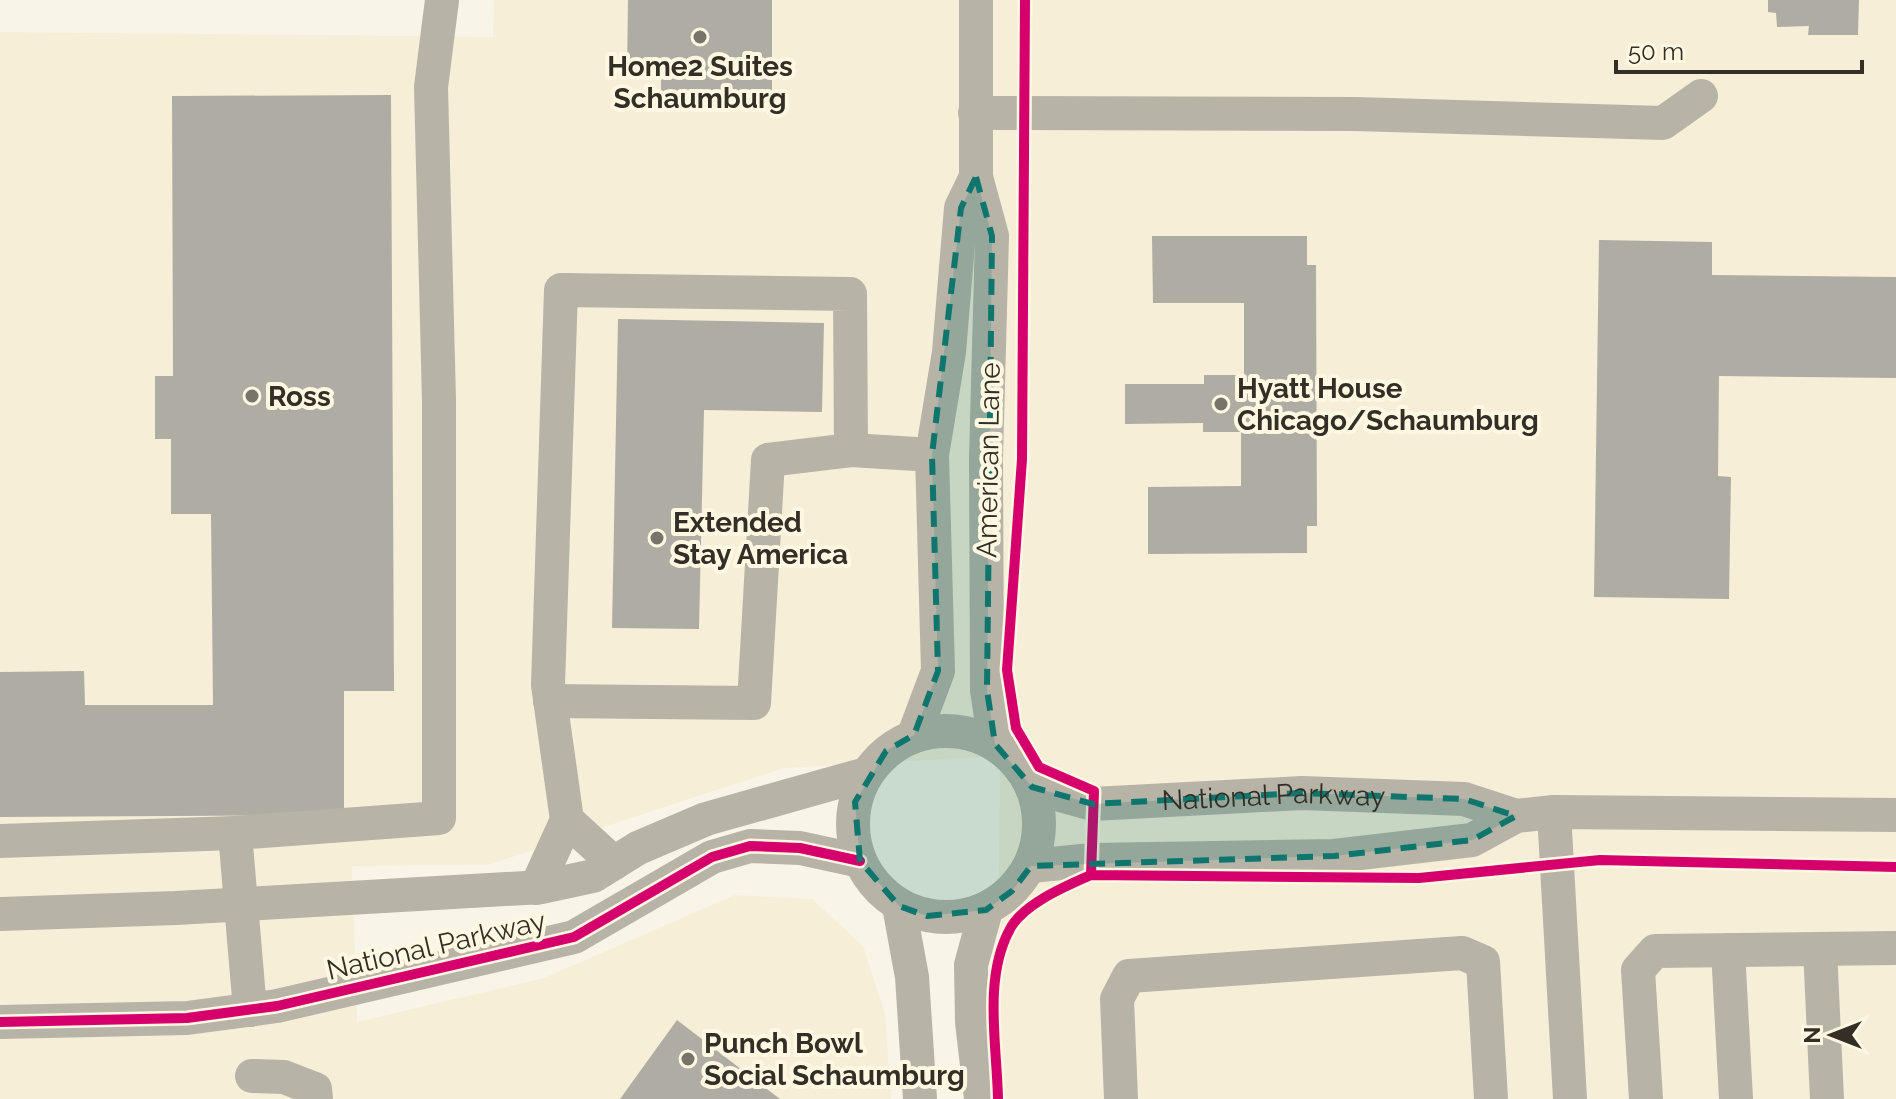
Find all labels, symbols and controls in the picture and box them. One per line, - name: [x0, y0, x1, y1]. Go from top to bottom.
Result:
- scale bar: [1616, 24, 1862, 74]
- marker: Home2 Suites Schaumburg: [691, 28, 709, 46]
- text: 50 m: [1628, 37, 1684, 66]
- place label: Home2 Suites Schaumburg: [607, 50, 793, 115]
- street label: American Lane: [970, 362, 1007, 558]
- place label: Hyatt House Chicago/Schaumburg: [1237, 372, 1539, 437]
- place label: Ross: [268, 380, 331, 413]
- marker: Ross: [243, 387, 261, 405]
- marker: Hyatt House Chicago/Schaumburg: [1212, 395, 1230, 413]
- place label: Extended Stay America: [673, 506, 848, 571]
- marker: Extended Stay America: [648, 529, 666, 547]
- street label: National Parkway: [1161, 777, 1386, 817]
- street label: National Parkway: [323, 904, 549, 987]
- north arrow: [1792, 995, 1872, 1075]
- place label: Punch Bowl Social Schaumburg: [704, 1027, 965, 1092]
- text: N: [1799, 1027, 1825, 1043]
- marker: Punch Bowl Social Schaumburg: [679, 1050, 697, 1068]

